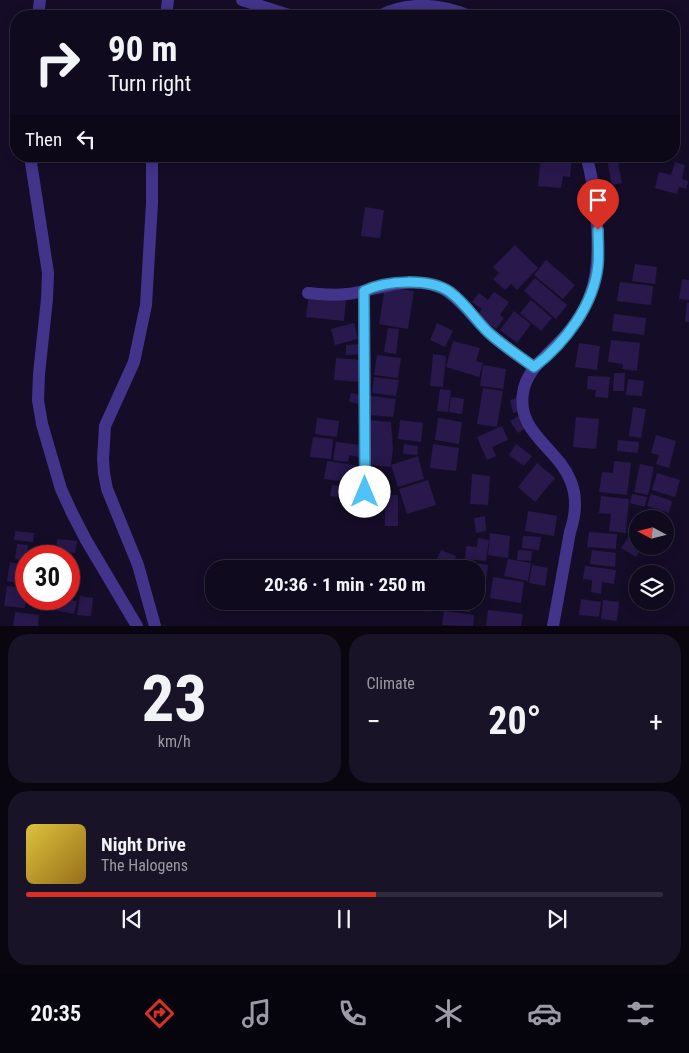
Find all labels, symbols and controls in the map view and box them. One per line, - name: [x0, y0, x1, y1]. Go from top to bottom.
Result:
- text: 90 m: [108, 29, 177, 70]
- icon: right: [25, 30, 90, 95]
- text: Turn right: [108, 71, 191, 96]
- icon: left: [72, 125, 100, 153]
- text: Then: [25, 128, 62, 151]
- pin: [577, 179, 619, 230]
- icon: arrive: [584, 186, 612, 214]
- position arrow: [338, 465, 390, 517]
- north arrow: [629, 510, 674, 555]
- map controls: [629, 510, 674, 610]
- speed limit sign: 30: [15, 545, 80, 610]
- button: layers: [629, 565, 674, 610]
- text: 20:36 · 1 min · 250 m: [264, 573, 426, 596]
- text: 23: [141, 661, 207, 737]
- text: Climate: [367, 674, 415, 693]
- text: 20°: [488, 699, 541, 743]
- text: −: [367, 705, 381, 738]
- text: +: [649, 705, 663, 738]
- text: km/h: [158, 732, 191, 751]
- text: Night Drive: [101, 833, 186, 856]
- text: The Halogens: [101, 856, 188, 875]
- icon: previous: [118, 905, 146, 933]
- icon: pause: [330, 905, 358, 933]
- icon: next: [543, 905, 571, 933]
- icon: directions: [142, 996, 177, 1031]
- icon: music: [239, 996, 274, 1031]
- icon: phone: [335, 996, 370, 1031]
- icon: climate: [431, 996, 466, 1031]
- icon: car: [527, 996, 562, 1031]
- icon: filters: [623, 996, 658, 1031]
- text: 20:35: [31, 1001, 81, 1026]

